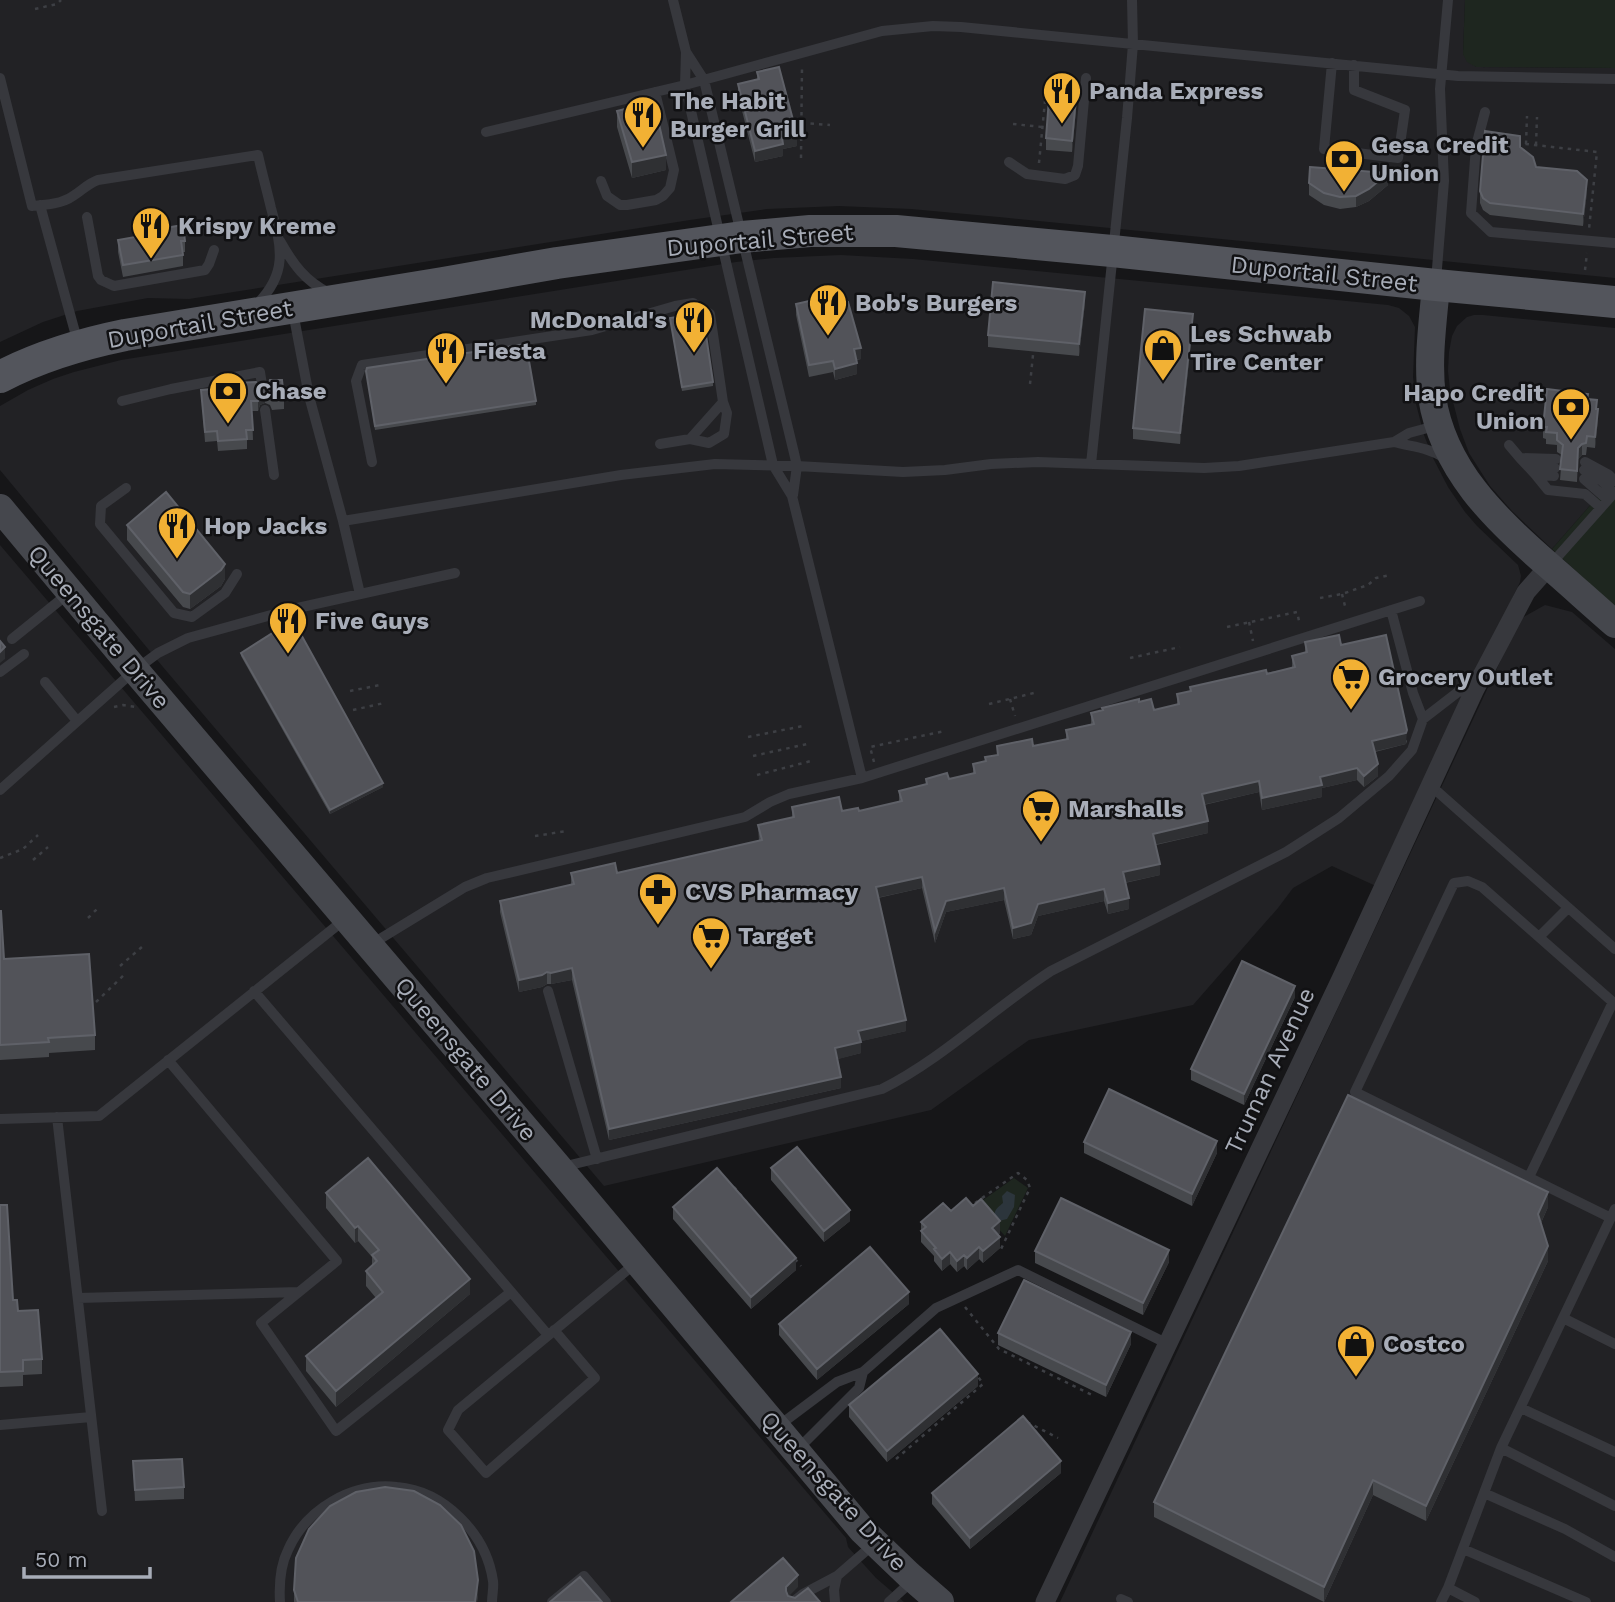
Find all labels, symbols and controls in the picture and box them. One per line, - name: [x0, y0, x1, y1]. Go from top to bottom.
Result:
- restaurant icon: Panda Express: [1041, 70, 1083, 125]
- place label: Panda Express: [1089, 77, 1264, 105]
- place label: The Habit Burger Grill: [670, 87, 806, 143]
- restaurant icon: The Habit Burger Grill: [622, 94, 664, 149]
- place label: Gesa Credit Union: [1371, 131, 1509, 187]
- bank icon: Gesa Credit Union: [1323, 138, 1365, 193]
- restaurant icon: Krispy Kreme: [130, 205, 172, 260]
- place label: Krispy Kreme: [178, 212, 336, 240]
- street label: Duportail Street: [665, 218, 855, 262]
- street label: Duportail Street: [1229, 250, 1419, 298]
- restaurant icon: Bob's Burgers: [807, 282, 849, 337]
- place label: Bob's Burgers: [855, 289, 1018, 317]
- street label: Duportail Street: [105, 294, 295, 354]
- restaurant icon: McDonald's: [673, 299, 715, 354]
- place label: McDonald's: [530, 306, 667, 334]
- place label: Les Schwab Tire Center: [1190, 320, 1332, 376]
- shop icon: Les Schwab Tire Center: [1142, 327, 1184, 382]
- restaurant icon: Fiesta: [425, 330, 467, 385]
- place label: Fiesta: [473, 337, 546, 365]
- bank icon: Chase: [207, 370, 249, 425]
- place label: Chase: [255, 377, 327, 405]
- place label: Hapo Credit Union: [1403, 379, 1544, 435]
- bank icon: Hapo Credit Union: [1550, 386, 1592, 441]
- restaurant icon: Hop Jacks: [156, 505, 198, 560]
- place label: Hop Jacks: [204, 512, 328, 540]
- street label: Queensgate Drive: [22, 539, 176, 715]
- restaurant icon: Five Guys: [267, 600, 309, 655]
- place label: Five Guys: [315, 607, 429, 635]
- supermarket icon: Grocery Outlet: [1330, 656, 1372, 711]
- place label: Grocery Outlet: [1378, 663, 1553, 691]
- supermarket icon: Marshalls: [1020, 788, 1062, 843]
- place label: Marshalls: [1068, 795, 1184, 823]
- pharmacy icon: CVS Pharmacy: [637, 871, 679, 926]
- place label: CVS Pharmacy: [685, 878, 859, 906]
- supermarket icon: Target: [690, 915, 732, 970]
- place label: Target: [738, 922, 814, 950]
- street label: Queensgate Drive: [389, 971, 543, 1147]
- street label: Truman Avenue: [1219, 983, 1321, 1159]
- shop icon: Costco: [1335, 1323, 1377, 1378]
- place label: Costco: [1383, 1330, 1465, 1358]
- street label: Queensgate Drive: [755, 1405, 913, 1577]
- scale bar: [24, 1536, 150, 1580]
- text: 50 m: [35, 1547, 87, 1572]

